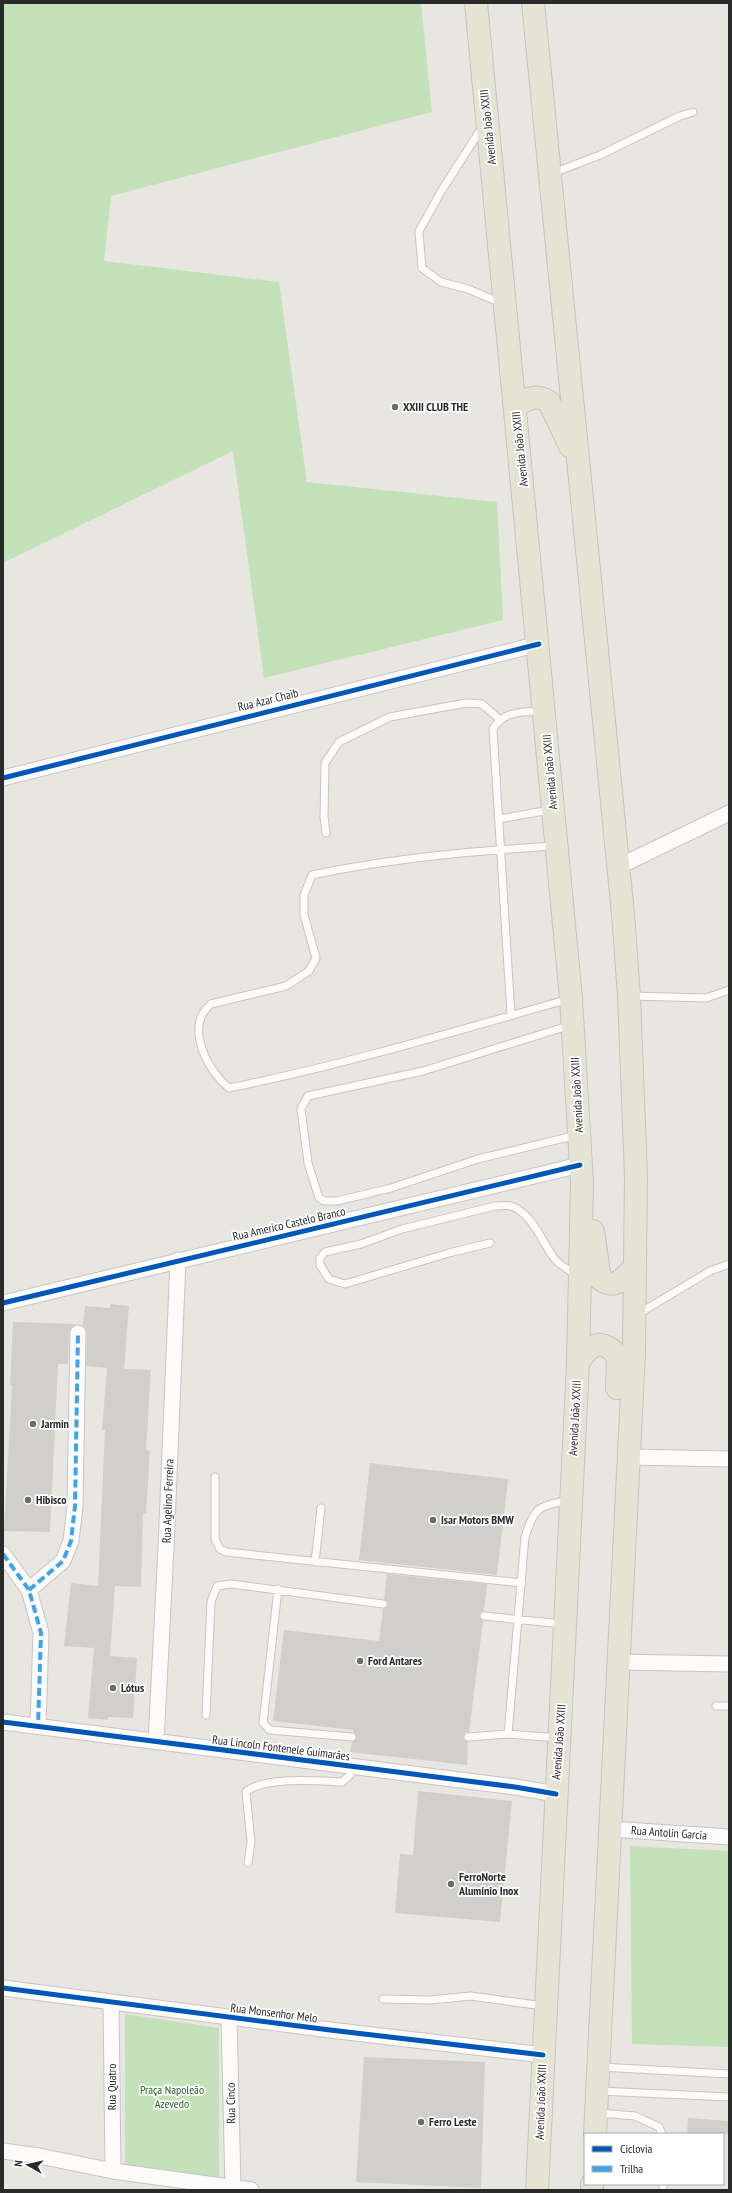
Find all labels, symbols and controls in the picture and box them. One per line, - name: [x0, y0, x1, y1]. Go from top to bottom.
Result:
- street label: Avenida João XXIII: [476, 89, 499, 165]
- place label: XXIII CLUB THE: [403, 399, 468, 414]
- marker: XXIII CLUB THE: [390, 402, 400, 412]
- street label: Avenida João XXIII: [508, 411, 531, 487]
- street label: Rua Azar Chaib: [236, 685, 300, 714]
- street label: Avenida João XXIII: [539, 734, 560, 810]
- street label: Avenida João XXIII: [567, 1057, 586, 1133]
- street label: Rua Americo Castelo Branco: [231, 1203, 347, 1244]
- street label: Avenida João XXIII: [565, 1380, 584, 1456]
- place label: Jarmin: [40, 1416, 69, 1431]
- marker: Jarmin: [28, 1419, 38, 1429]
- street label: Rua Agelino Ferreira: [159, 1458, 176, 1543]
- place label: Hibisco: [36, 1492, 67, 1507]
- marker: Hibisco: [23, 1495, 33, 1505]
- place label: Isar Motors BMW: [441, 1512, 514, 1527]
- marker: Isar Motors BMW: [428, 1515, 438, 1525]
- place label: Ford Antares: [368, 1653, 422, 1668]
- marker: Ford Antares: [355, 1656, 365, 1666]
- place label: Lótus: [121, 1680, 144, 1695]
- marker: Lótus: [108, 1683, 118, 1693]
- street label: Avenida João XXIII: [548, 1704, 569, 1780]
- street label: Rua Lincoln Fontenele Guimarães: [211, 1732, 351, 1763]
- street label: Rua Antolin Garcia: [631, 1822, 708, 1843]
- place label: FerroNorte Alumínio Inox: [458, 1869, 519, 1898]
- marker: FerroNorte Alumínio Inox: [446, 1879, 456, 1889]
- street label: Rua Monsenhor Melo: [230, 2000, 318, 2025]
- street label: Rua Quatro: [104, 2064, 119, 2110]
- street label: Avenida João XXIII: [532, 2064, 549, 2140]
- park label: Praça Napoleão Azevedo: [140, 2082, 204, 2111]
- street label: Rua Cinco: [223, 2082, 238, 2124]
- place label: Ferro Leste: [429, 2114, 477, 2129]
- marker: Ferro Leste: [416, 2117, 426, 2127]
- legend: [584, 2133, 724, 2185]
- text: Ciclovia: [620, 2141, 652, 2156]
- north arrow: [8, 2145, 48, 2185]
- text: N: [11, 2160, 25, 2168]
- text: Trilha: [620, 2161, 643, 2176]

